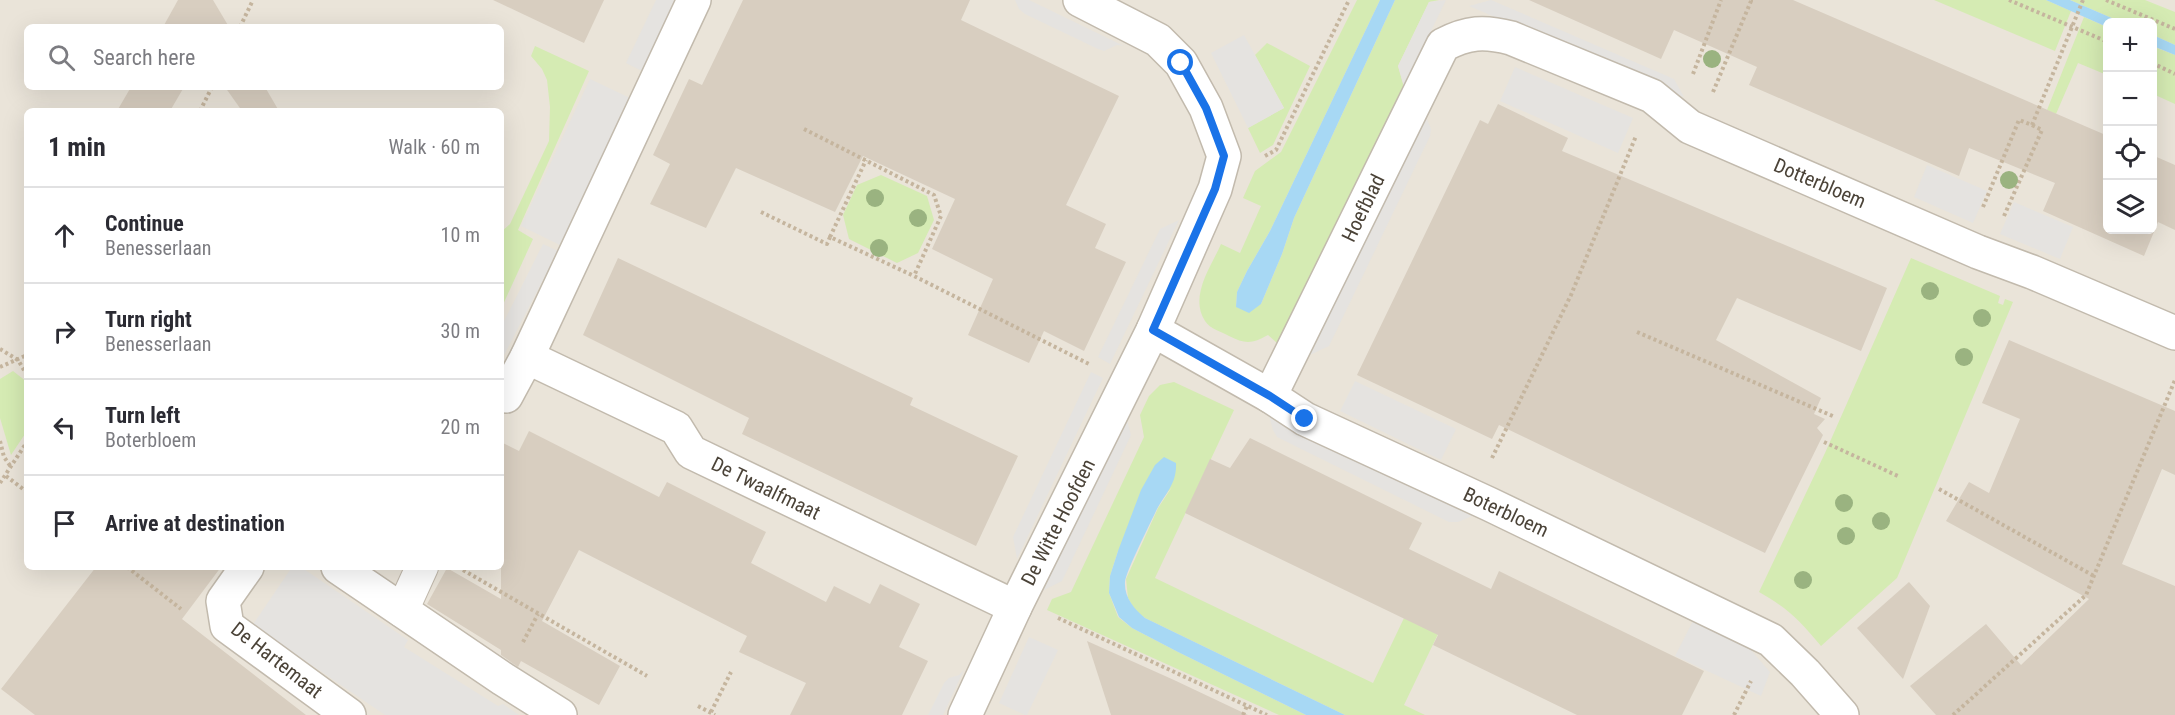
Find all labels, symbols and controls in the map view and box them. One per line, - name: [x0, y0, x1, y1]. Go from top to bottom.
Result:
- map controls: [2103, 18, 2157, 234]
- button: +: [2103, 18, 2157, 72]
- search box: [24, 24, 504, 90]
- icon: search: [45, 41, 78, 74]
- text: Search here: [93, 45, 195, 70]
- route start: [1167, 49, 1193, 75]
- button: −: [2103, 72, 2157, 126]
- button: locate: [2103, 126, 2157, 180]
- text: 1 min: [48, 132, 106, 162]
- text: Walk · 60 m: [388, 135, 480, 159]
- street label: Dotterbloem: [1770, 153, 1870, 213]
- street label: Hoefblad: [1336, 170, 1390, 246]
- button: layers: [2103, 180, 2157, 234]
- text: Continue: [105, 211, 184, 236]
- icon: ahead: [48, 219, 81, 252]
- text: 10 m: [441, 223, 480, 247]
- text: Benesserlaan: [105, 236, 212, 260]
- text: Turn right: [105, 307, 192, 332]
- icon: right: [48, 315, 81, 348]
- text: 30 m: [441, 319, 480, 343]
- text: Benesserlaan: [105, 332, 212, 356]
- text: Turn left: [105, 403, 180, 428]
- route end: [1291, 405, 1317, 431]
- icon: left: [48, 411, 81, 444]
- text: 20 m: [441, 415, 480, 439]
- text: Boterbloem: [105, 428, 196, 452]
- street label: De Twaalfmaat: [708, 451, 824, 525]
- street label: De Witte Hoofden: [1016, 455, 1100, 589]
- street label: Boterbloem: [1460, 482, 1552, 542]
- icon: arrive: [48, 507, 81, 540]
- text: Arrive at destination: [105, 511, 285, 536]
- street label: De Hartemaat: [227, 617, 328, 703]

